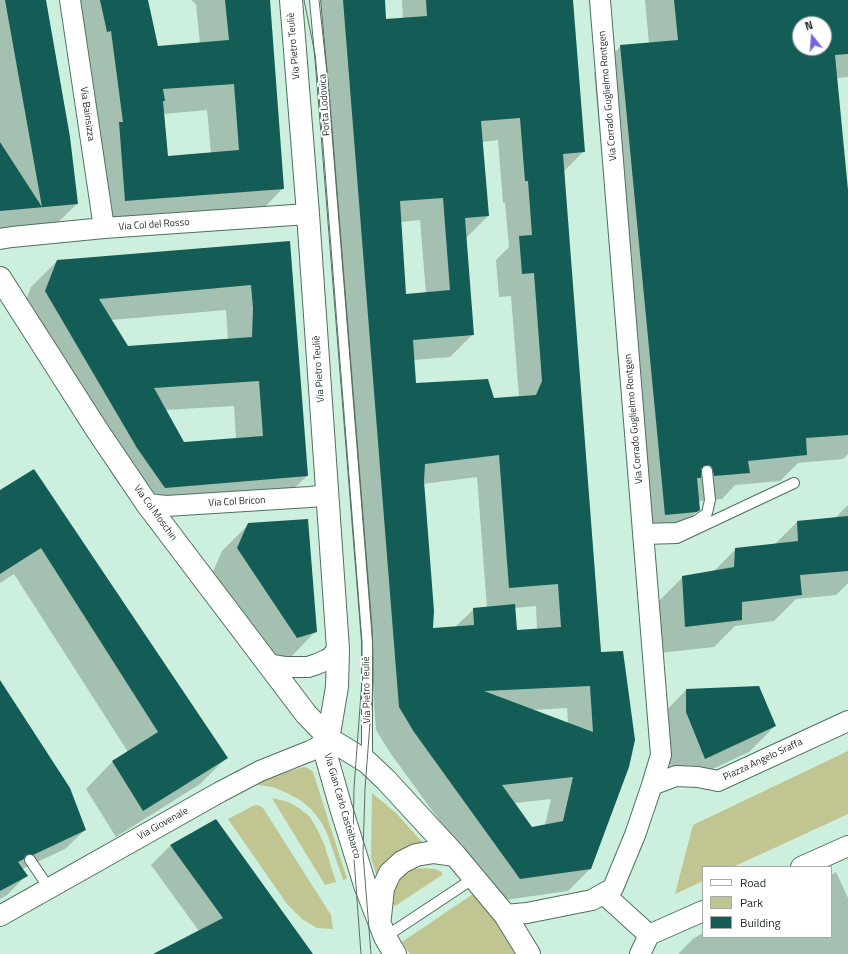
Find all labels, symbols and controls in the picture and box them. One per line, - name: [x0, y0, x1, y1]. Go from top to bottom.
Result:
- street label: Via Pietro Teuliè: [285, 12, 303, 80]
- north arrow: [792, 16, 832, 56]
- text: N: [803, 17, 815, 34]
- street label: Via Corrado Guglielmo Rontgen: [596, 30, 620, 162]
- street label: Porta Lodovica: [317, 74, 333, 136]
- street label: Via Bainsizza: [77, 86, 97, 142]
- street label: Via Col del Rosso: [118, 217, 190, 233]
- street label: Via Pietro Teuliè: [311, 335, 327, 403]
- street label: Via Corrado Guglielmo Rontgen: [622, 353, 646, 485]
- street label: Via Col Moschin: [131, 483, 179, 543]
- street label: Via Col Bricon: [208, 495, 266, 509]
- street label: Via Pietro Teuliè: [360, 656, 374, 724]
- street label: Piazza Angelo Sraffa: [721, 736, 805, 784]
- street label: Via Gian Carlo Castelbarco: [321, 752, 363, 860]
- street label: Via Giovenale: [135, 805, 191, 843]
- legend: [702, 866, 832, 938]
- text: Road: [740, 873, 766, 892]
- text: Park: [740, 893, 763, 912]
- text: Building: [740, 913, 781, 932]

